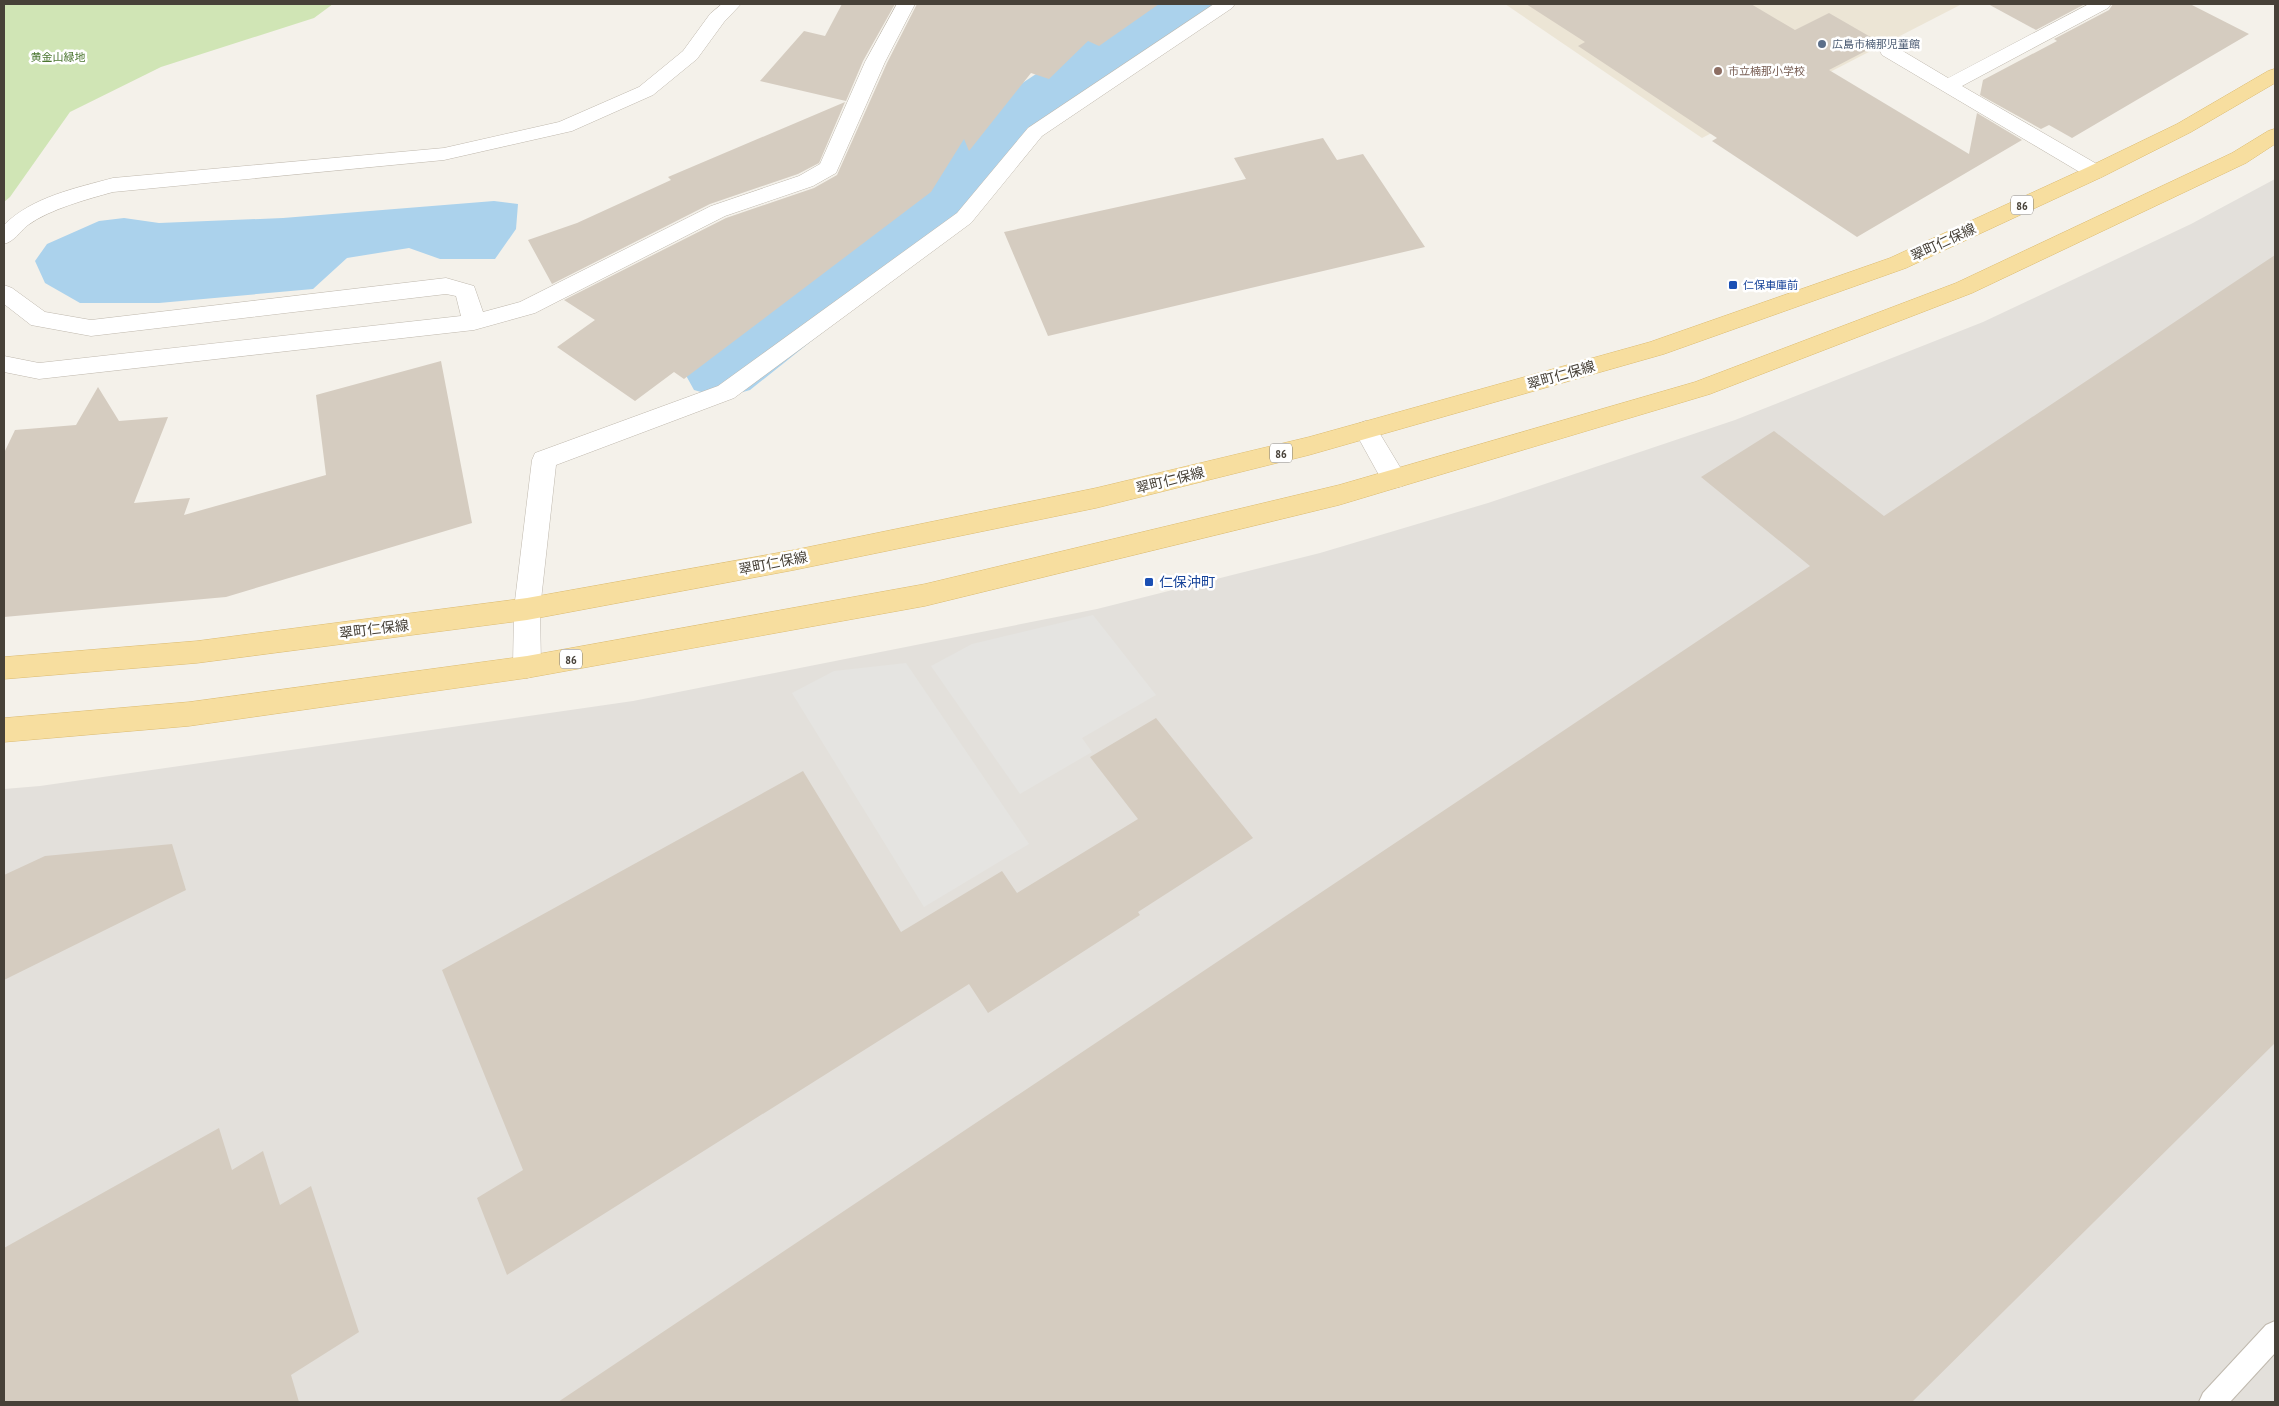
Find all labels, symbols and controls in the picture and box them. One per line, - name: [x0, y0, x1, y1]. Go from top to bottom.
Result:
- place label: 広島市楠那児童館: [1832, 37, 1920, 51]
- marker: 広島市楠那児童館: [1816, 38, 1828, 50]
- park label: 黄金山緑地: [31, 50, 86, 64]
- place label: 市立楠那小学校: [1728, 64, 1805, 78]
- marker: 市立楠那小学校: [1712, 65, 1724, 77]
- road number: 86: [2011, 196, 2033, 214]
- street label: 翠町仁保線: [1907, 219, 1979, 265]
- place label: 仁保車庫前: [1743, 278, 1798, 292]
- marker: 仁保車庫前: [1727, 279, 1739, 291]
- street label: 翠町仁保線: [1525, 357, 1597, 393]
- road number: 86: [1270, 443, 1292, 462]
- street label: 翠町仁保線: [1134, 463, 1206, 497]
- street label: 翠町仁保線: [737, 547, 809, 579]
- place label: 仁保沖町: [1159, 573, 1215, 591]
- marker: 仁保沖町: [1143, 576, 1155, 588]
- street label: 翠町仁保線: [338, 616, 410, 642]
- road number: 86: [560, 650, 582, 669]

